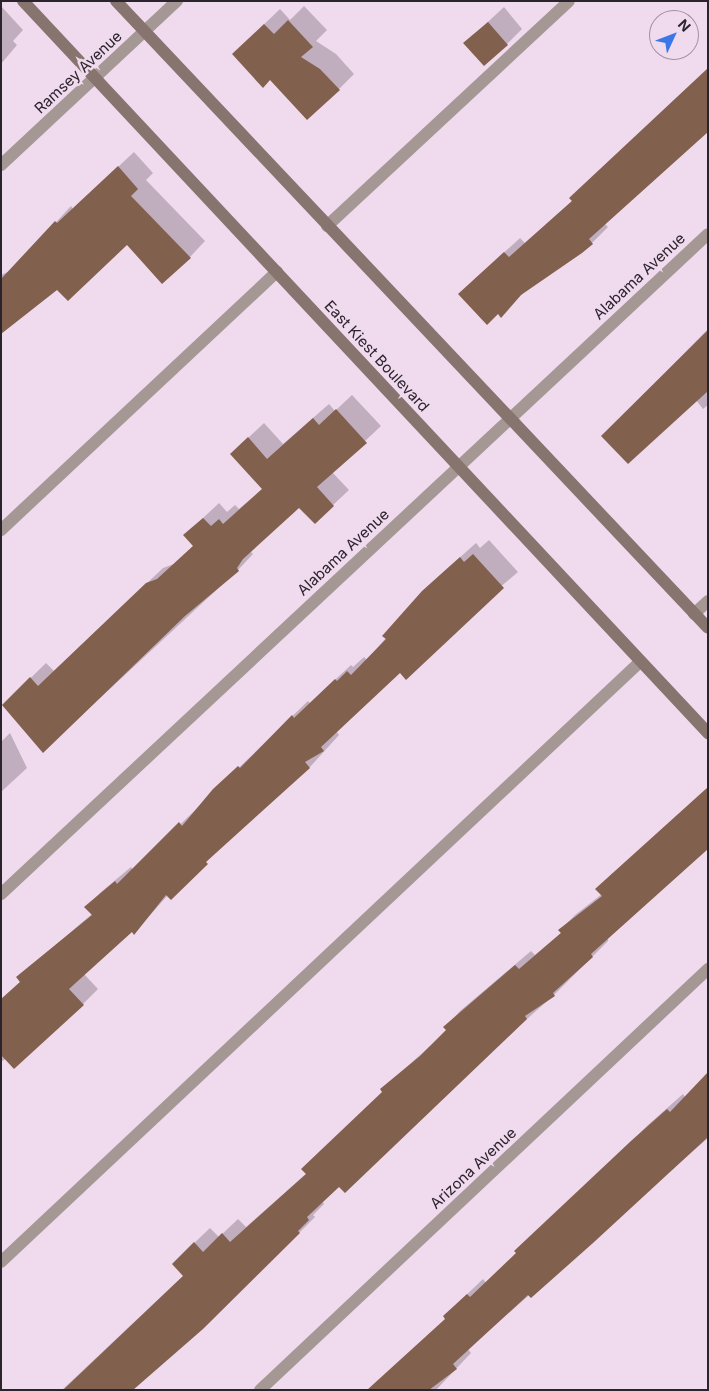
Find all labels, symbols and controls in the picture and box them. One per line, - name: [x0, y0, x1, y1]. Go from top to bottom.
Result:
- north arrow: [649, 10, 699, 60]
- text: N: [675, 15, 694, 35]
- street label: Ramsey Avenue: [31, 27, 125, 117]
- street label: Alabama Avenue: [589, 229, 689, 323]
- street label: East Kiest Boulevard: [321, 297, 433, 415]
- street label: Alabama Avenue: [293, 505, 393, 599]
- street label: Arizona Avenue: [426, 1124, 520, 1212]

